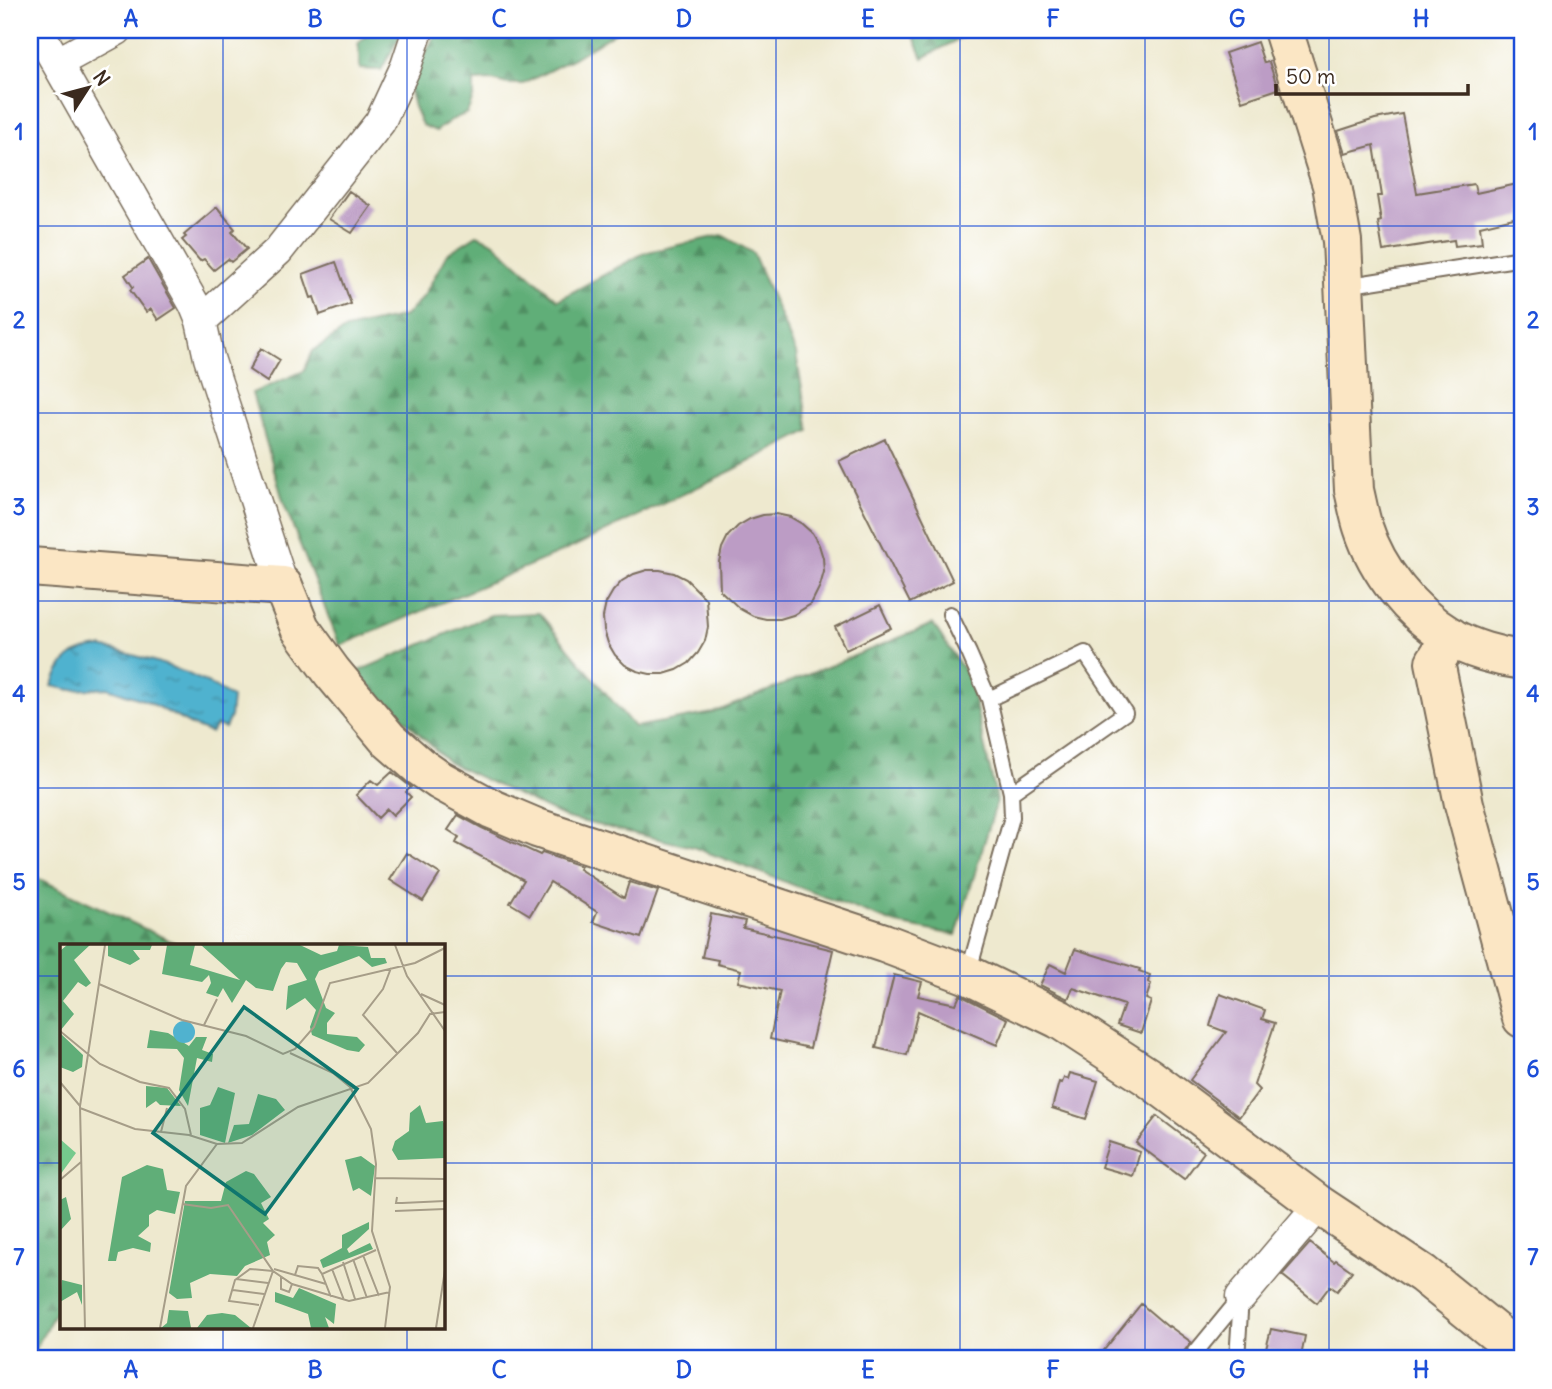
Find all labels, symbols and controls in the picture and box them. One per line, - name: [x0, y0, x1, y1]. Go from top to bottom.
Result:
- text: A: [124, 4, 139, 33]
- text: B: [307, 4, 323, 33]
- text: C: [491, 4, 507, 33]
- text: D: [676, 4, 692, 33]
- text: E: [861, 4, 875, 33]
- text: F: [1046, 4, 1060, 33]
- text: G: [1229, 4, 1245, 33]
- text: H: [1413, 4, 1429, 33]
- north arrow: [52, 52, 122, 122]
- scale bar: [1276, 52, 1468, 96]
- text: 50 m: [1286, 63, 1335, 90]
- text: N: [88, 66, 115, 90]
- text: 1: [14, 117, 24, 146]
- text: 1: [1528, 117, 1538, 146]
- text: 2: [13, 305, 26, 334]
- text: 2: [1527, 305, 1540, 334]
- text: 3: [12, 492, 26, 521]
- text: 3: [1526, 492, 1540, 521]
- text: 4: [12, 679, 26, 708]
- text: 4: [1526, 679, 1540, 708]
- text: 5: [12, 867, 26, 896]
- text: 5: [1526, 867, 1540, 896]
- inset map: [60, 944, 444, 1330]
- text: 6: [12, 1054, 26, 1083]
- text: 6: [1526, 1054, 1540, 1083]
- text: 7: [13, 1242, 25, 1271]
- text: 7: [1527, 1242, 1539, 1271]
- text: A: [124, 1355, 139, 1384]
- text: B: [307, 1355, 323, 1384]
- text: C: [491, 1355, 507, 1384]
- text: D: [676, 1355, 692, 1384]
- text: E: [861, 1355, 875, 1384]
- text: F: [1046, 1355, 1060, 1384]
- text: G: [1229, 1355, 1245, 1384]
- text: H: [1413, 1355, 1429, 1384]

